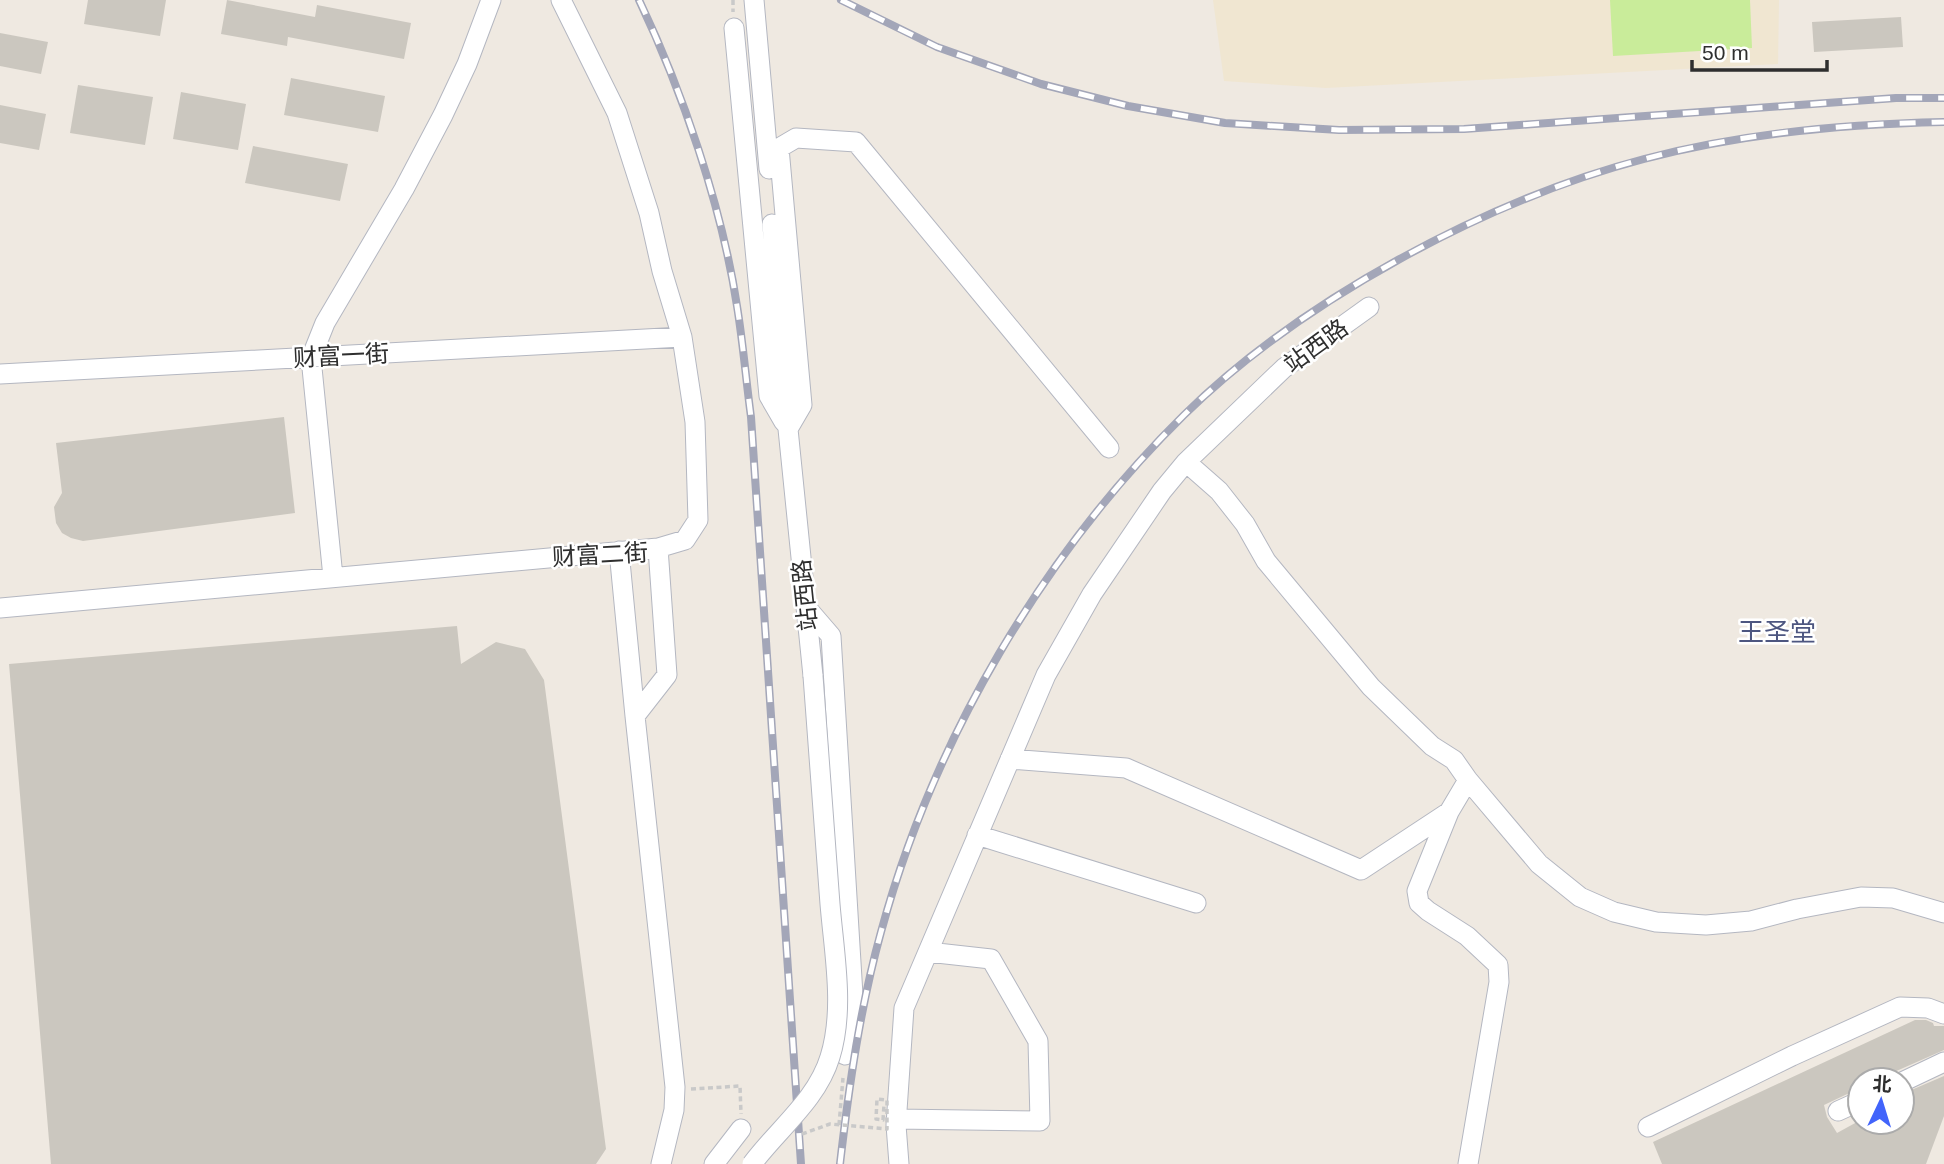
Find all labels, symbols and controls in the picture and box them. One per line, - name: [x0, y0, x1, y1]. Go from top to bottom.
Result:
- scale bar: [1692, 28, 1827, 72]
- text: 50 m: [1702, 41, 1749, 64]
- street label: 站西路: [1279, 314, 1353, 378]
- street label: 财富一街: [292, 340, 390, 371]
- street label: 财富二街: [551, 539, 649, 570]
- street label: 站西路: [787, 558, 822, 632]
- district label: 王圣堂: [1738, 617, 1816, 647]
- north arrow: [1846, 1066, 1916, 1136]
- text: 北: [1872, 1073, 1892, 1096]

